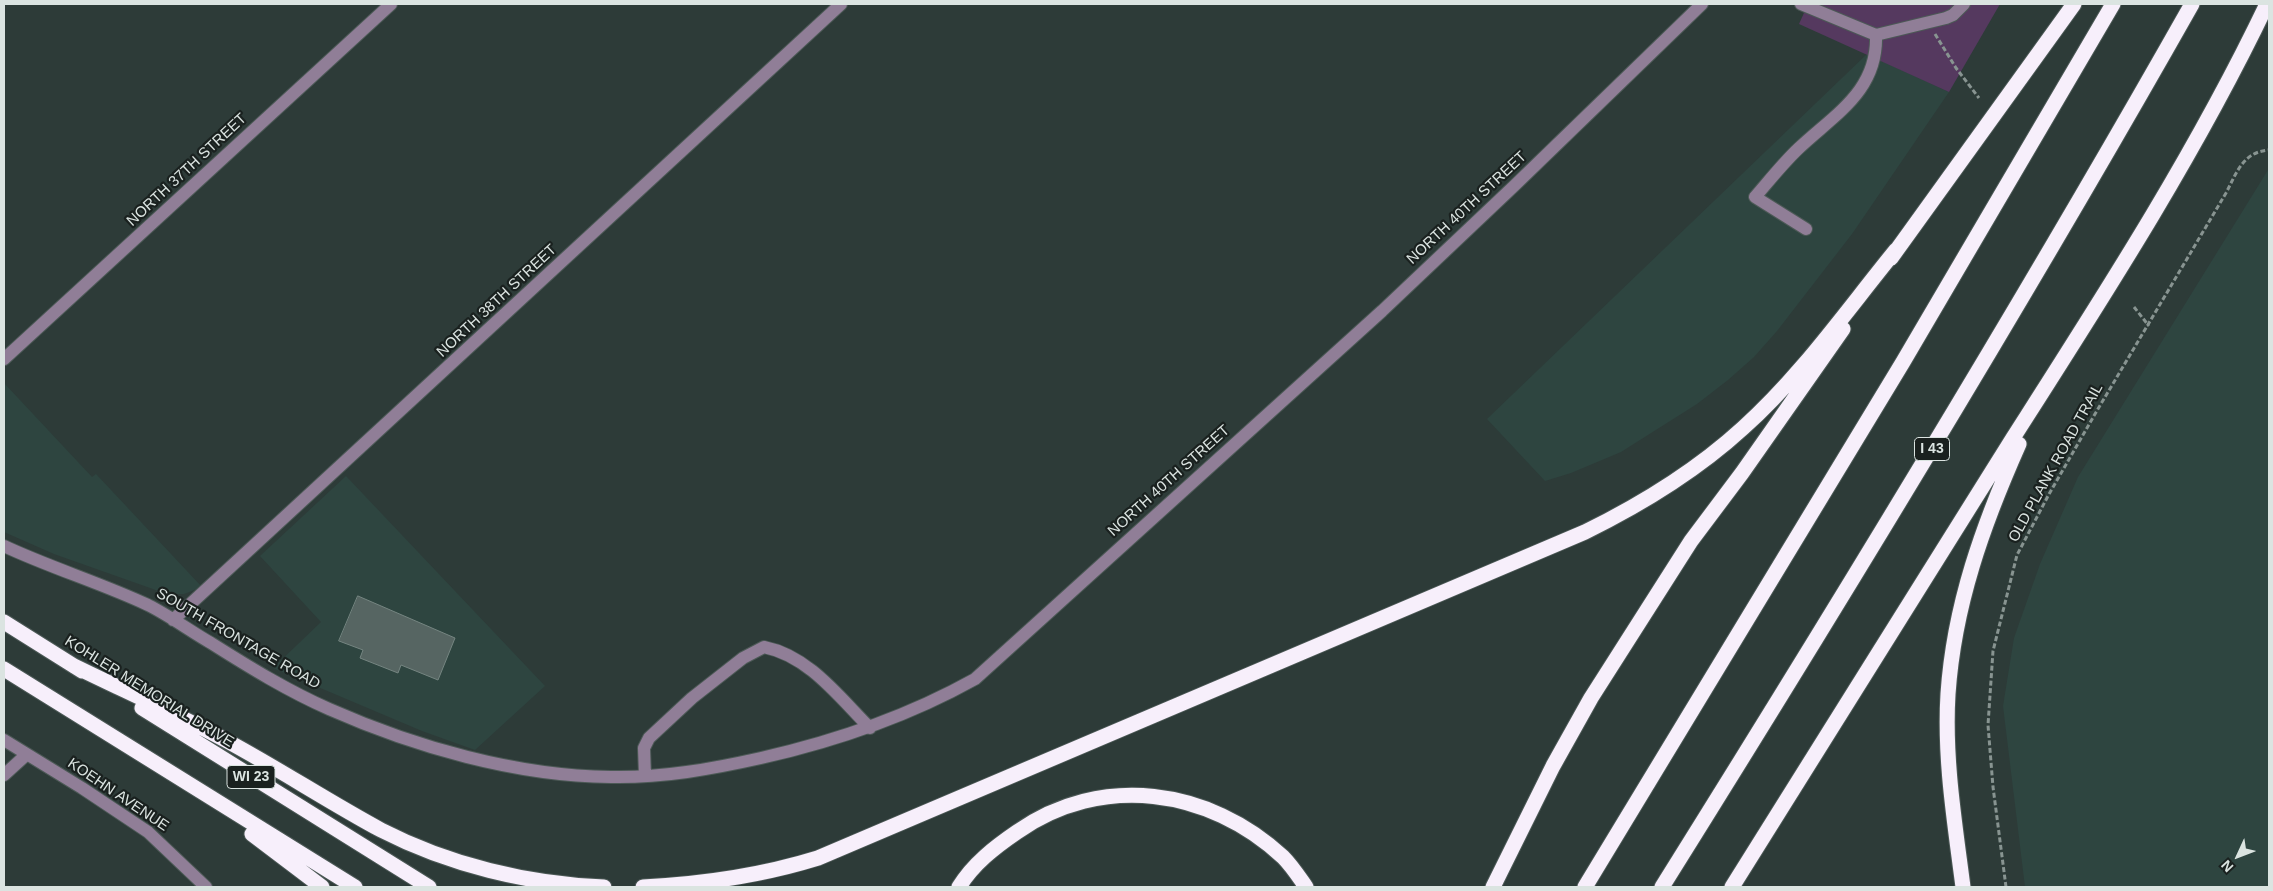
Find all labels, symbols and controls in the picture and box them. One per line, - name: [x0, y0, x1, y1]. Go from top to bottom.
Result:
- street label: NORTH 37TH STREET: [123, 110, 251, 230]
- street label: NORTH 40TH STREET: [1403, 148, 1531, 268]
- street label: NORTH 38TH STREET: [433, 241, 561, 361]
- street label: OLD PLANK ROAD TRAIL: [2005, 381, 2107, 545]
- street label: NORTH 40TH STREET: [1105, 422, 1233, 540]
- road number: I 43: [1914, 438, 1950, 460]
- street label: SOUTH FRONTAGE ROAD: [153, 585, 323, 693]
- street label: KOHLER MEMORIAL DRIVE: [61, 632, 237, 752]
- street label: KOEHN AVENUE: [64, 755, 172, 835]
- road number: WI 23: [227, 766, 275, 789]
- north arrow: [2213, 831, 2263, 881]
- text: N: [2218, 857, 2236, 875]

